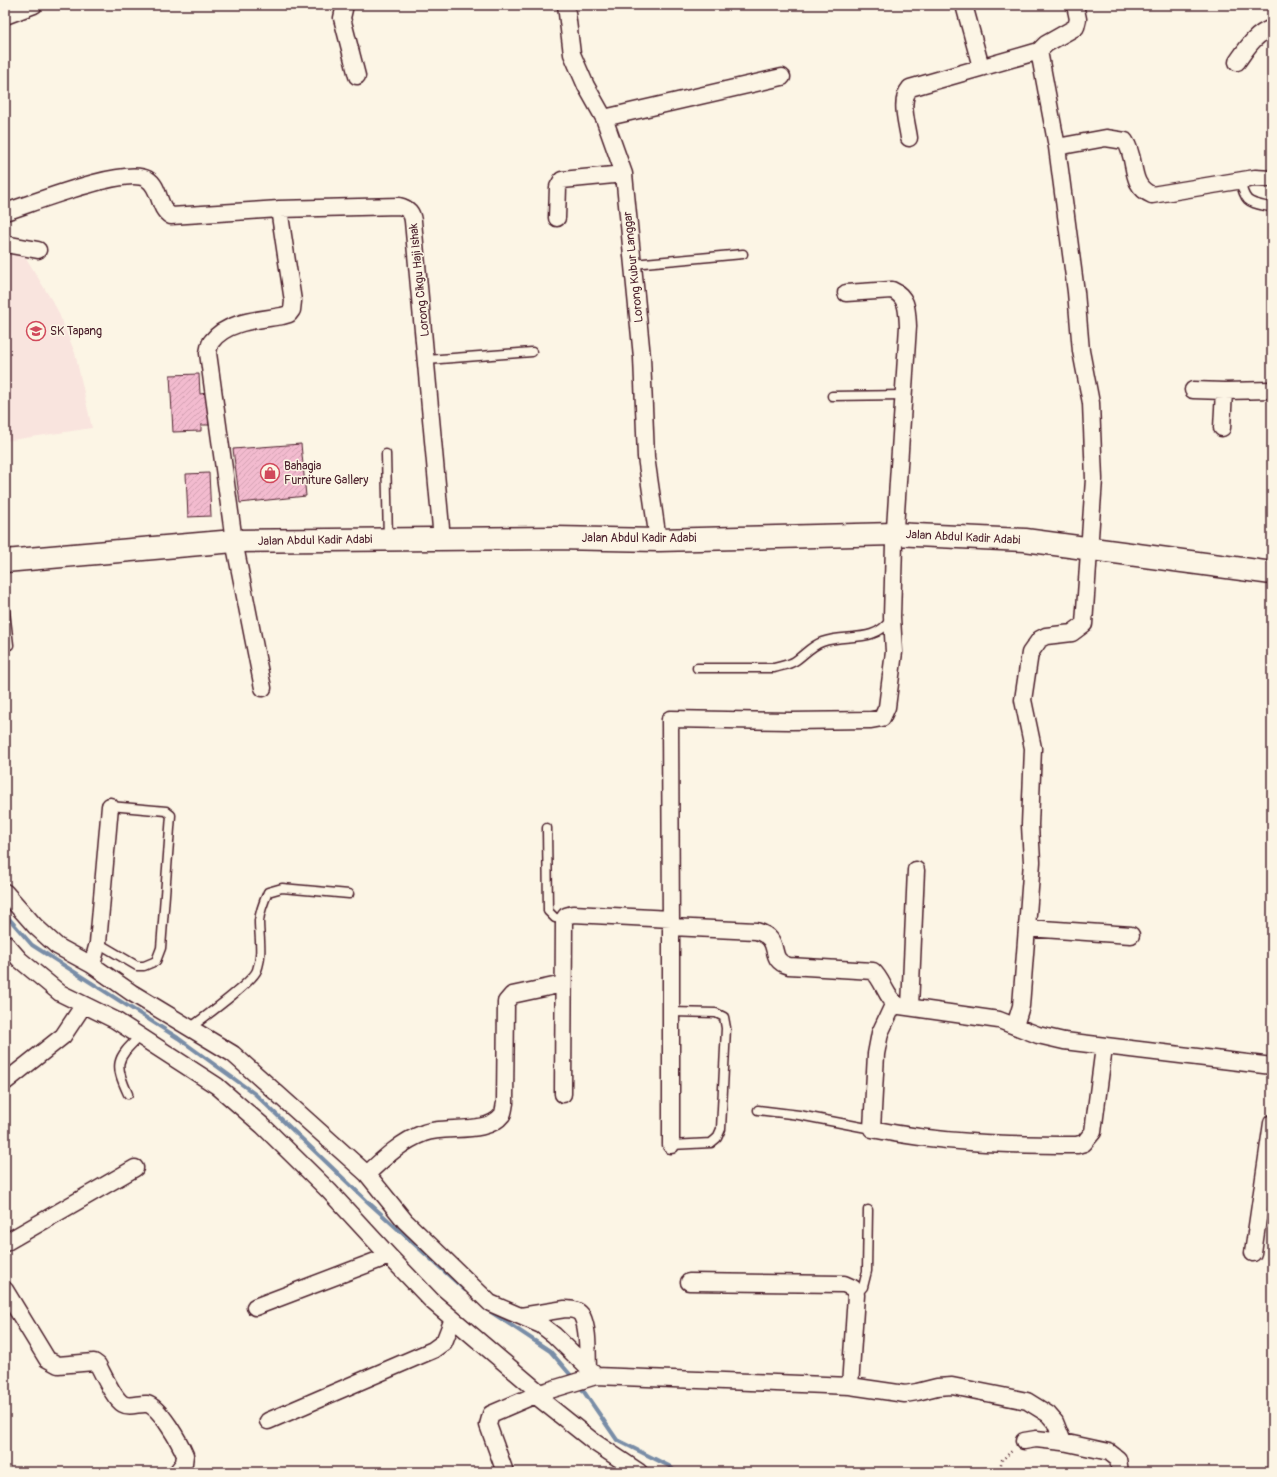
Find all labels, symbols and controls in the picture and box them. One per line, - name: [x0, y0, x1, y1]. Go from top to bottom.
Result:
- street label: Lorong Kubur Langgar: [620, 210, 647, 323]
- street label: Lorong Cikgu Haji Ishak: [406, 223, 433, 337]
- school or university icon: SK Tapang: [25, 320, 47, 342]
- place label: SK Tapang: [50, 324, 102, 339]
- place label: Bahagia Furniture Gallery: [284, 459, 368, 488]
- shop icon: Bahagia Furniture Gallery: [259, 462, 281, 484]
- street label: Jalan Abdul Kadir Adabi: [905, 527, 1021, 548]
- street label: Jalan Abdul Kadir Adabi: [582, 531, 696, 546]
- street label: Jalan Abdul Kadir Adabi: [257, 532, 373, 549]

